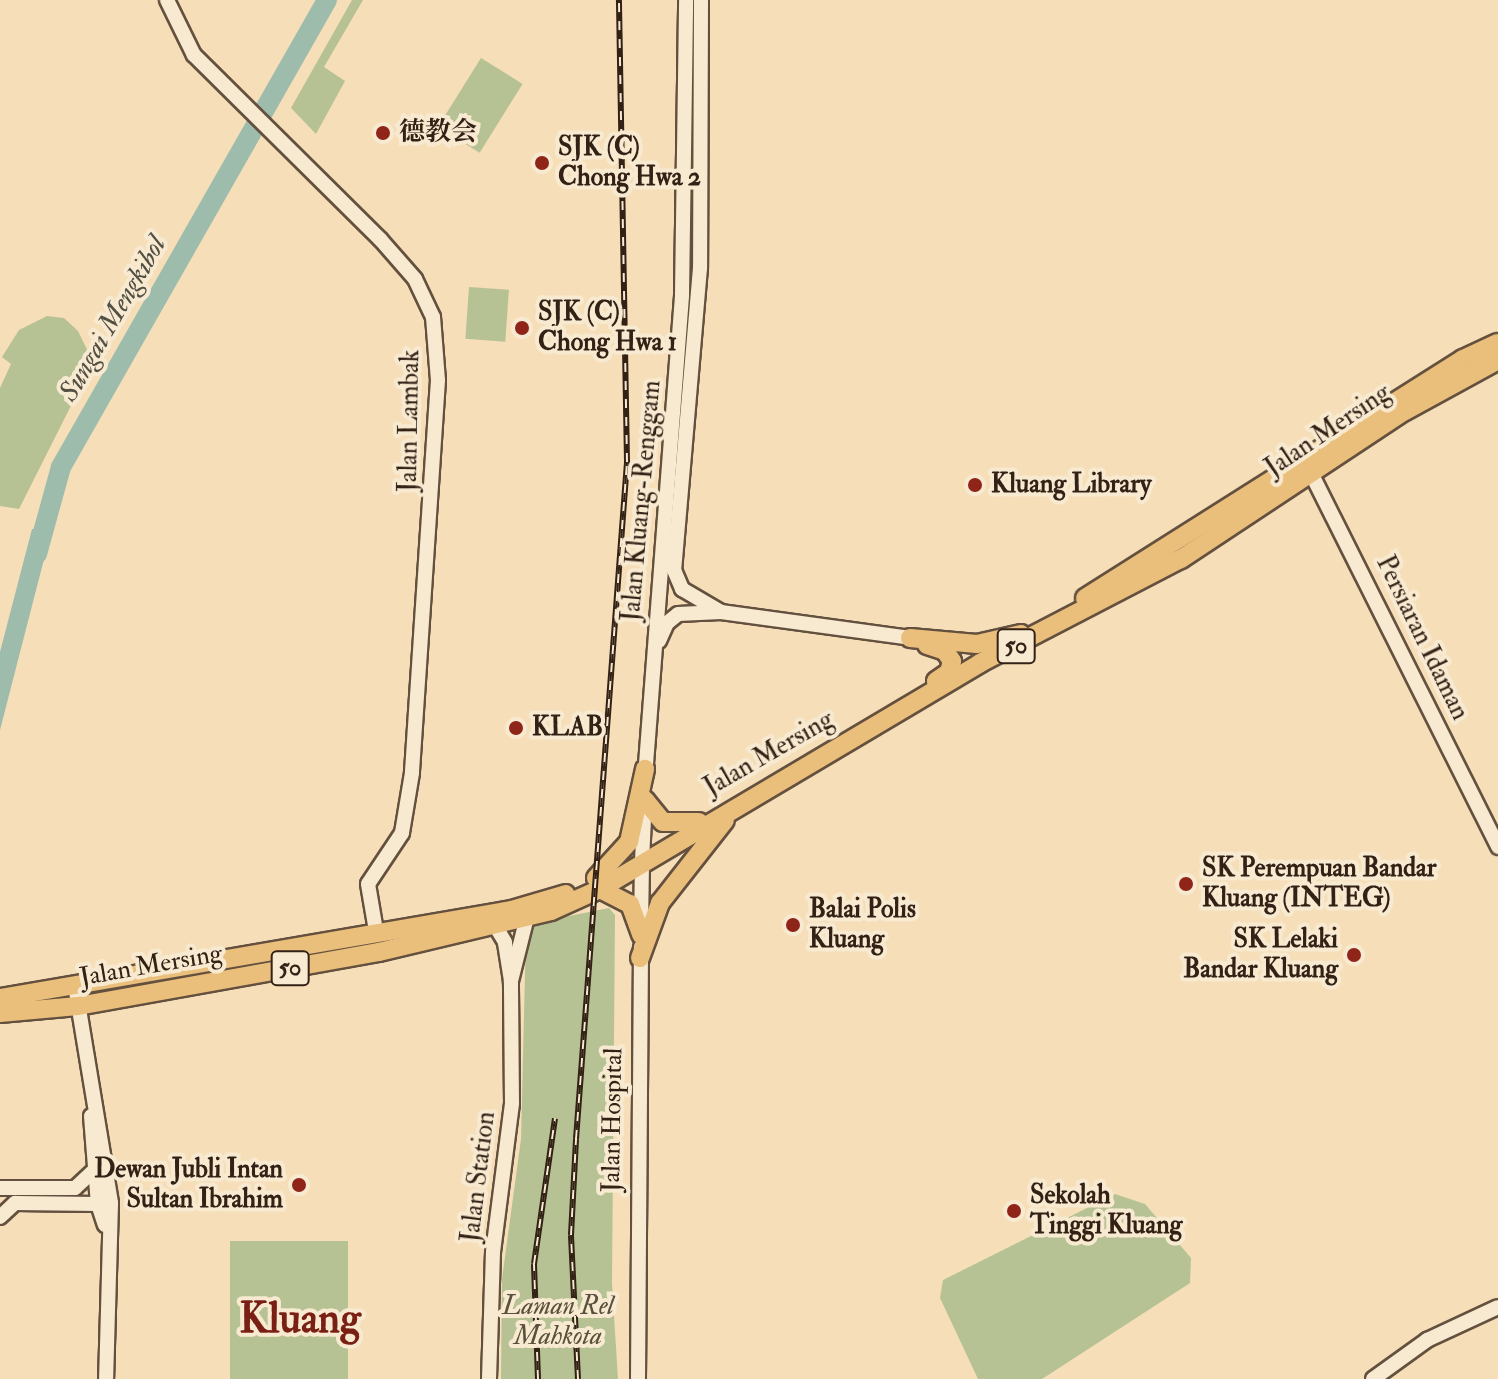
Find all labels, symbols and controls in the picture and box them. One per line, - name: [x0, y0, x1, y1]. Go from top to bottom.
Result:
- place label: 德教会: [399, 117, 477, 149]
- marker: 德教会: [374, 124, 392, 142]
- place label: SJK (C) Chong Hwa 2: [558, 132, 701, 194]
- marker: SJK (C) Chong Hwa 2: [533, 154, 551, 172]
- water label: Sungai Mengkibol: [52, 230, 174, 408]
- place label: SJK (C) Chong Hwa 1: [538, 297, 677, 358]
- marker: SJK (C) Chong Hwa 1: [513, 319, 531, 337]
- street label: Jalan Lambak: [393, 350, 427, 492]
- street label: Jalan Mersing: [1260, 378, 1396, 484]
- street label: Jalan Kluang-Renggam: [616, 379, 668, 623]
- place label: Kluang Library: [991, 469, 1151, 501]
- marker: Kluang Library: [966, 476, 984, 494]
- street label: Persiaran Idaman: [1369, 551, 1475, 725]
- road number: 50: [996, 626, 1036, 666]
- street label: Jalan Mersing: [699, 704, 839, 804]
- place label: KLAB: [532, 712, 603, 744]
- marker: KLAB: [507, 719, 525, 737]
- place label: SK Perempuan Bandar Kluang (INTEG): [1202, 853, 1436, 914]
- marker: SK Perempuan Bandar Kluang (INTEG): [1177, 875, 1195, 893]
- place label: Balai Polis Kluang: [809, 894, 916, 956]
- marker: Balai Polis Kluang: [784, 916, 802, 934]
- place label: SK Lelaki Bandar Kluang: [1183, 924, 1338, 986]
- street label: Jalan Mersing: [77, 938, 225, 994]
- marker: SK Lelaki Bandar Kluang: [1345, 946, 1363, 964]
- road number: 50: [270, 948, 310, 988]
- street label: Jalan Hospital: [596, 1047, 630, 1193]
- street label: Jalan Station: [455, 1110, 503, 1244]
- place label: Dewan Jubli Intan Sultan Ibrahim: [94, 1154, 283, 1216]
- marker: Dewan Jubli Intan Sultan Ibrahim: [290, 1176, 308, 1194]
- place label: Sekolah Tinggi Kluang: [1030, 1180, 1182, 1242]
- marker: Sekolah Tinggi Kluang: [1005, 1202, 1023, 1220]
- park label: Laman Rel Mahkota: [502, 1291, 614, 1352]
- district label: Kluang: [239, 1294, 361, 1344]

